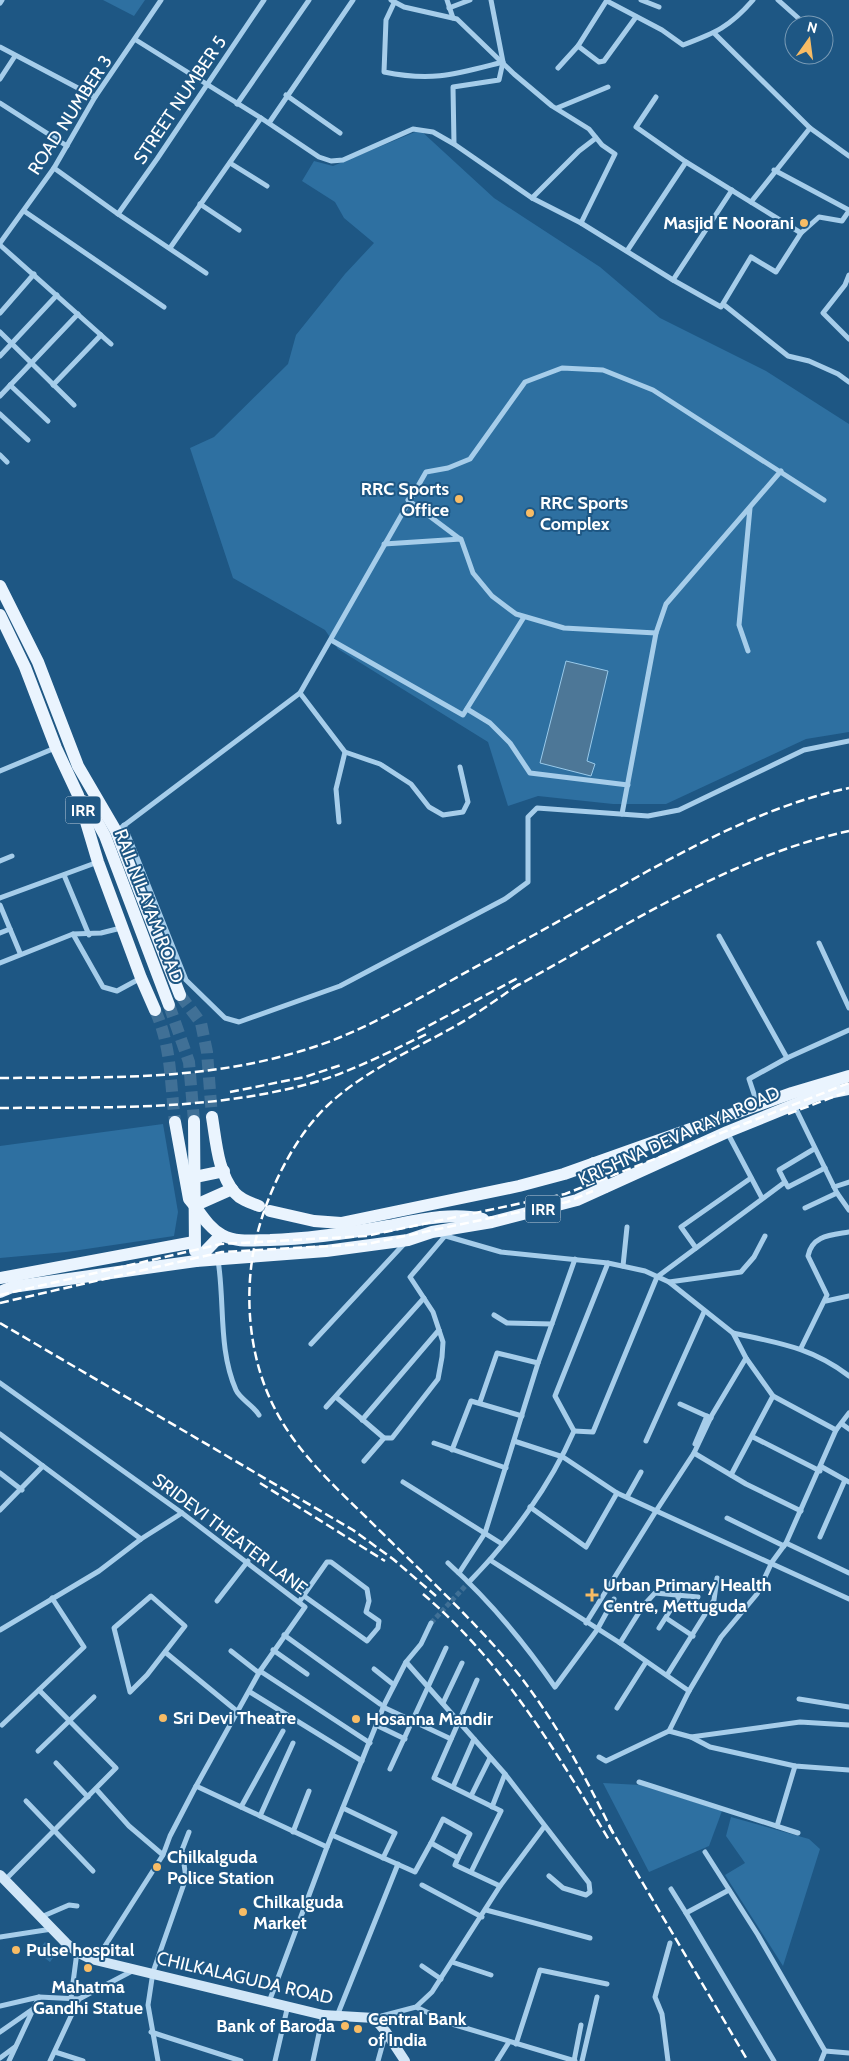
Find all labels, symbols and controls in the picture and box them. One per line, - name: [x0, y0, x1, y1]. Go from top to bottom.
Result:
- north arrow: [784, 15, 834, 65]
- text: N: [805, 17, 819, 37]
- street label: STREET NUMBER 5: [129, 32, 231, 168]
- street label: ROAD NUMBER 3: [23, 51, 117, 179]
- place label: Masjid E Noorani: [663, 212, 794, 234]
- marker: Masjid E Noorani: [798, 217, 810, 229]
- place label: RRC Sports Office: [361, 478, 449, 521]
- place label: RRC Sports Complex: [540, 492, 629, 535]
- marker: RRC Sports Office: [453, 493, 465, 505]
- marker: RRC Sports Complex: [524, 507, 536, 519]
- road number: IRR: [66, 796, 100, 824]
- street label: RAIL NILAYAM ROAD: [109, 826, 189, 986]
- street label: KRISHNA DEVA RAYA ROAD: [575, 1081, 783, 1191]
- road number: IRR: [526, 1196, 560, 1222]
- street label: SRIDEVI THEATER LANE: [148, 1469, 312, 1599]
- place label: Urban Primary Health Centre, Mettuguda: [603, 1574, 772, 1617]
- marker: Urban Primary Health Centre, Mettuguda: [585, 1588, 599, 1602]
- place label: Sri Devi Theatre: [173, 1707, 296, 1729]
- place label: Hosanna Mandir: [366, 1708, 493, 1730]
- marker: Sri Devi Theatre: [157, 1712, 169, 1724]
- marker: Hosanna Mandir: [350, 1713, 362, 1725]
- place label: Chilkalguda Police Station: [167, 1846, 274, 1889]
- marker: Chilkalguda Police Station: [151, 1861, 163, 1873]
- place label: Chilkalguda Market: [253, 1891, 343, 1934]
- marker: Chilkalguda Market: [237, 1906, 249, 1918]
- place label: Pulse hospital: [26, 1939, 135, 1961]
- marker: Pulse hospital: [10, 1944, 22, 1956]
- street label: CHILKALAGUDA ROAD: [155, 1947, 335, 2009]
- marker: Mahatma Gandhi Statue: [82, 1962, 94, 1974]
- place label: Mahatma Gandhi Statue: [33, 1976, 143, 2019]
- place label: Central Bank of India: [368, 2008, 467, 2051]
- place label: Bank of Baroda: [216, 2015, 335, 2037]
- marker: Bank of Baroda: [339, 2020, 351, 2032]
- marker: Central Bank of India: [352, 2023, 364, 2035]

